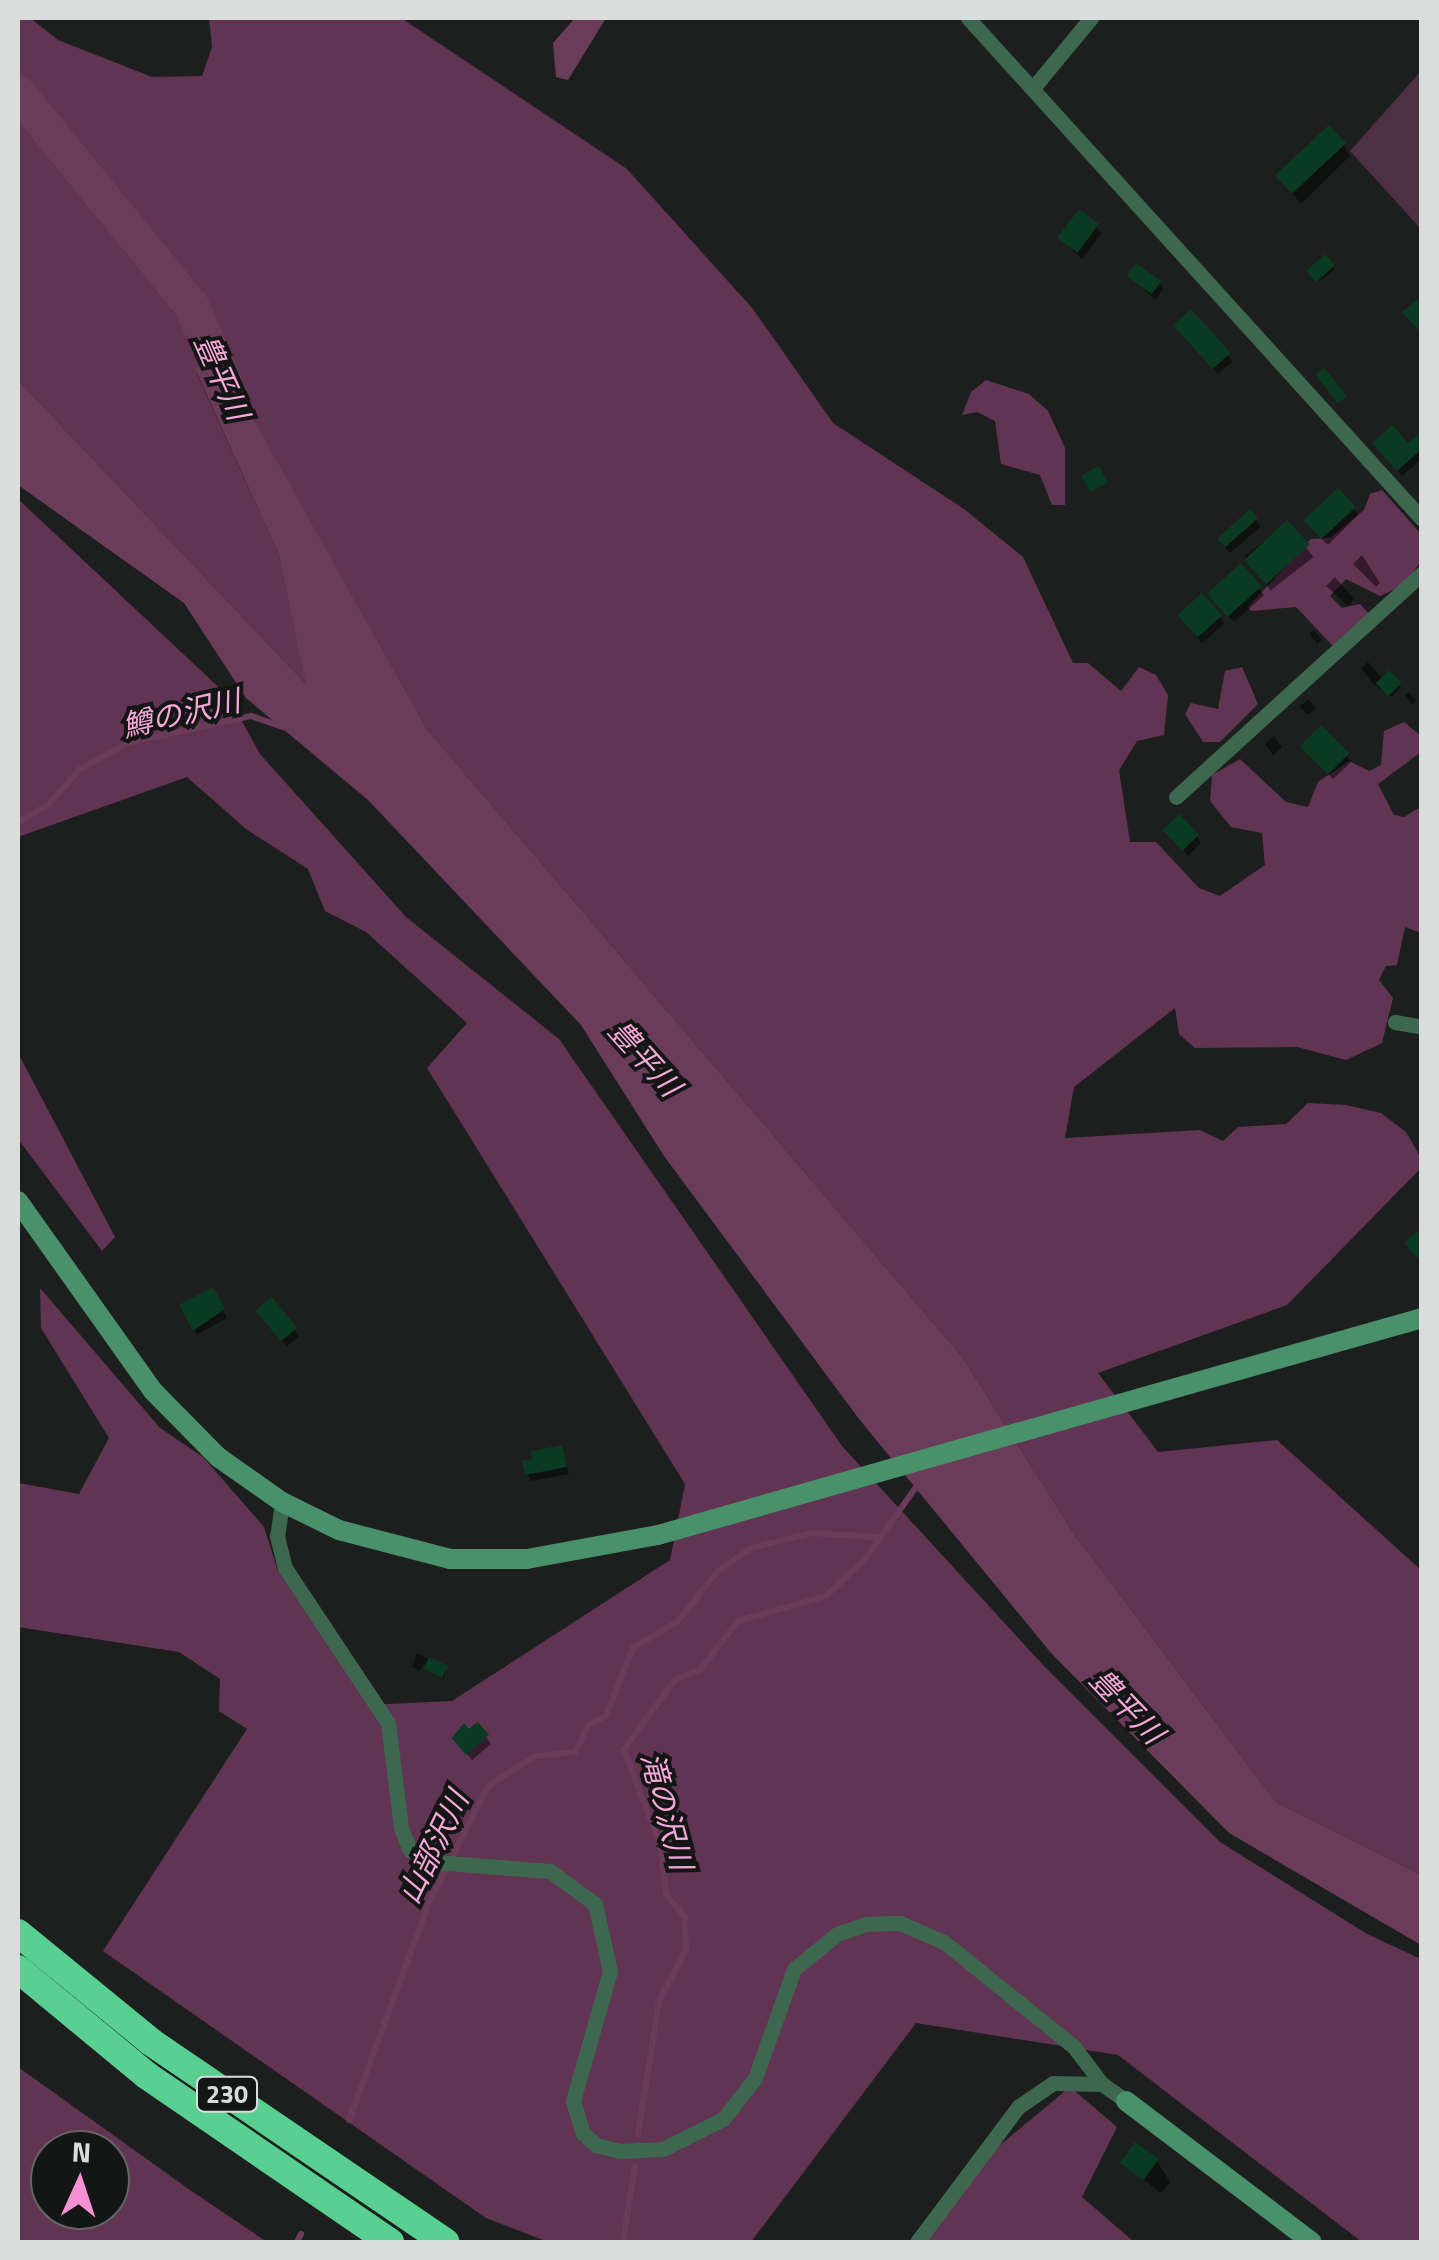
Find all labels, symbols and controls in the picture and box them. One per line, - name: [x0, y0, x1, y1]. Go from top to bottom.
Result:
- water label: 豊平川: [187, 329, 257, 425]
- water label: 鱒の沢川: [118, 682, 244, 744]
- water label: 豊平川: [602, 1013, 688, 1103]
- water label: 豊平川: [1083, 1661, 1171, 1751]
- water label: 滝の沢川: [634, 1748, 700, 1874]
- water label: 山部沢川: [391, 1785, 475, 1909]
- road number: 230: [194, 2074, 260, 2114]
- north arrow: [30, 2130, 130, 2230]
- text: N: [71, 2130, 92, 2174]

